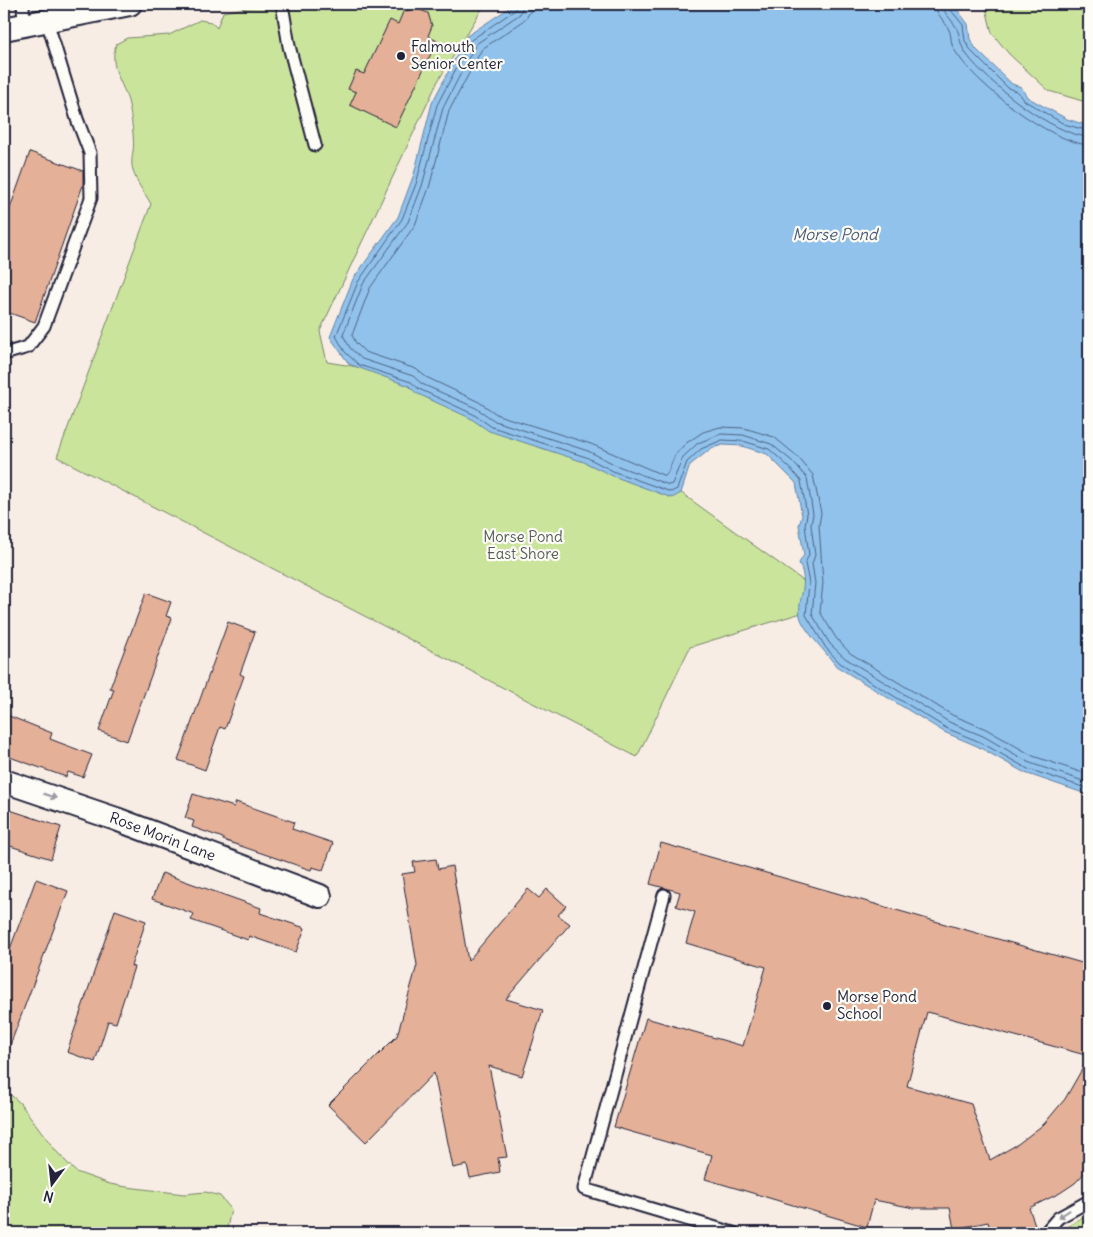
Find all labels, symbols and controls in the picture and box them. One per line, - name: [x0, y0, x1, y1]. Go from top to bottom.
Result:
- place label: Falmouth Senior Center: [411, 37, 503, 73]
- marker: Falmouth Senior Center: [395, 50, 407, 62]
- water label: Morse Pond: [792, 224, 880, 244]
- park label: Morse Pond East Shore: [483, 527, 563, 563]
- one-way arrow: [43, 793, 58, 801]
- street label: Rose Morin Lane: [107, 808, 218, 865]
- place label: Morse Pond School: [837, 987, 917, 1023]
- marker: Morse Pond School: [821, 1000, 833, 1012]
- north arrow: [28, 1160, 78, 1210]
- text: N: [42, 1187, 56, 1207]
- one-way arrow: [1058, 1209, 1071, 1218]

